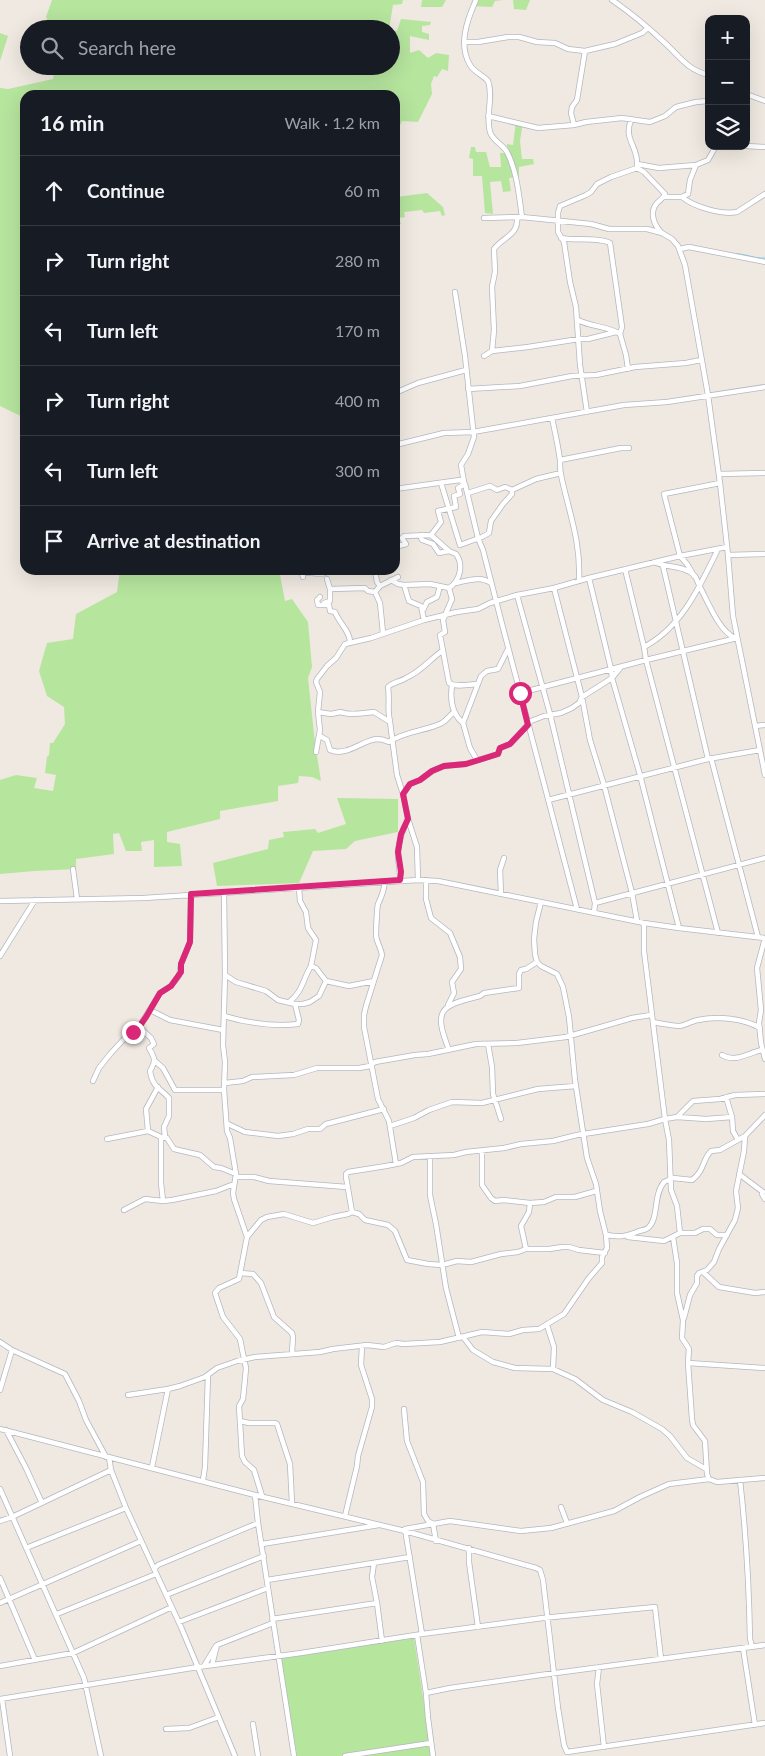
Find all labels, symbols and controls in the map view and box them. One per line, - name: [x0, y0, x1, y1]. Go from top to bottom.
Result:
- map controls: [705, 15, 750, 150]
- button: +: [705, 15, 750, 60]
- search box: [20, 20, 400, 75]
- icon: search: [38, 34, 66, 62]
- text: Search here: [78, 36, 176, 59]
- button: −: [705, 60, 750, 105]
- button: layers: [705, 105, 750, 150]
- text: 16 min: [40, 110, 104, 135]
- text: Walk · 1.2 km: [284, 113, 380, 132]
- icon: ahead: [40, 177, 68, 205]
- text: Continue: [87, 179, 165, 202]
- text: 60 m: [344, 181, 380, 200]
- icon: right: [40, 247, 68, 275]
- text: Turn right: [87, 249, 169, 272]
- text: 280 m: [335, 251, 380, 270]
- icon: left: [40, 317, 68, 345]
- text: Turn left: [87, 319, 158, 342]
- text: 170 m: [335, 321, 380, 340]
- icon: right: [40, 387, 68, 415]
- text: Turn right: [87, 389, 169, 412]
- text: 400 m: [335, 391, 380, 410]
- icon: left: [40, 457, 68, 485]
- text: Turn left: [87, 459, 158, 482]
- text: 300 m: [335, 461, 380, 480]
- icon: arrive: [40, 527, 68, 555]
- text: Arrive at destination: [87, 529, 260, 552]
- route start: [509, 682, 532, 705]
- route end: [122, 1021, 145, 1044]

